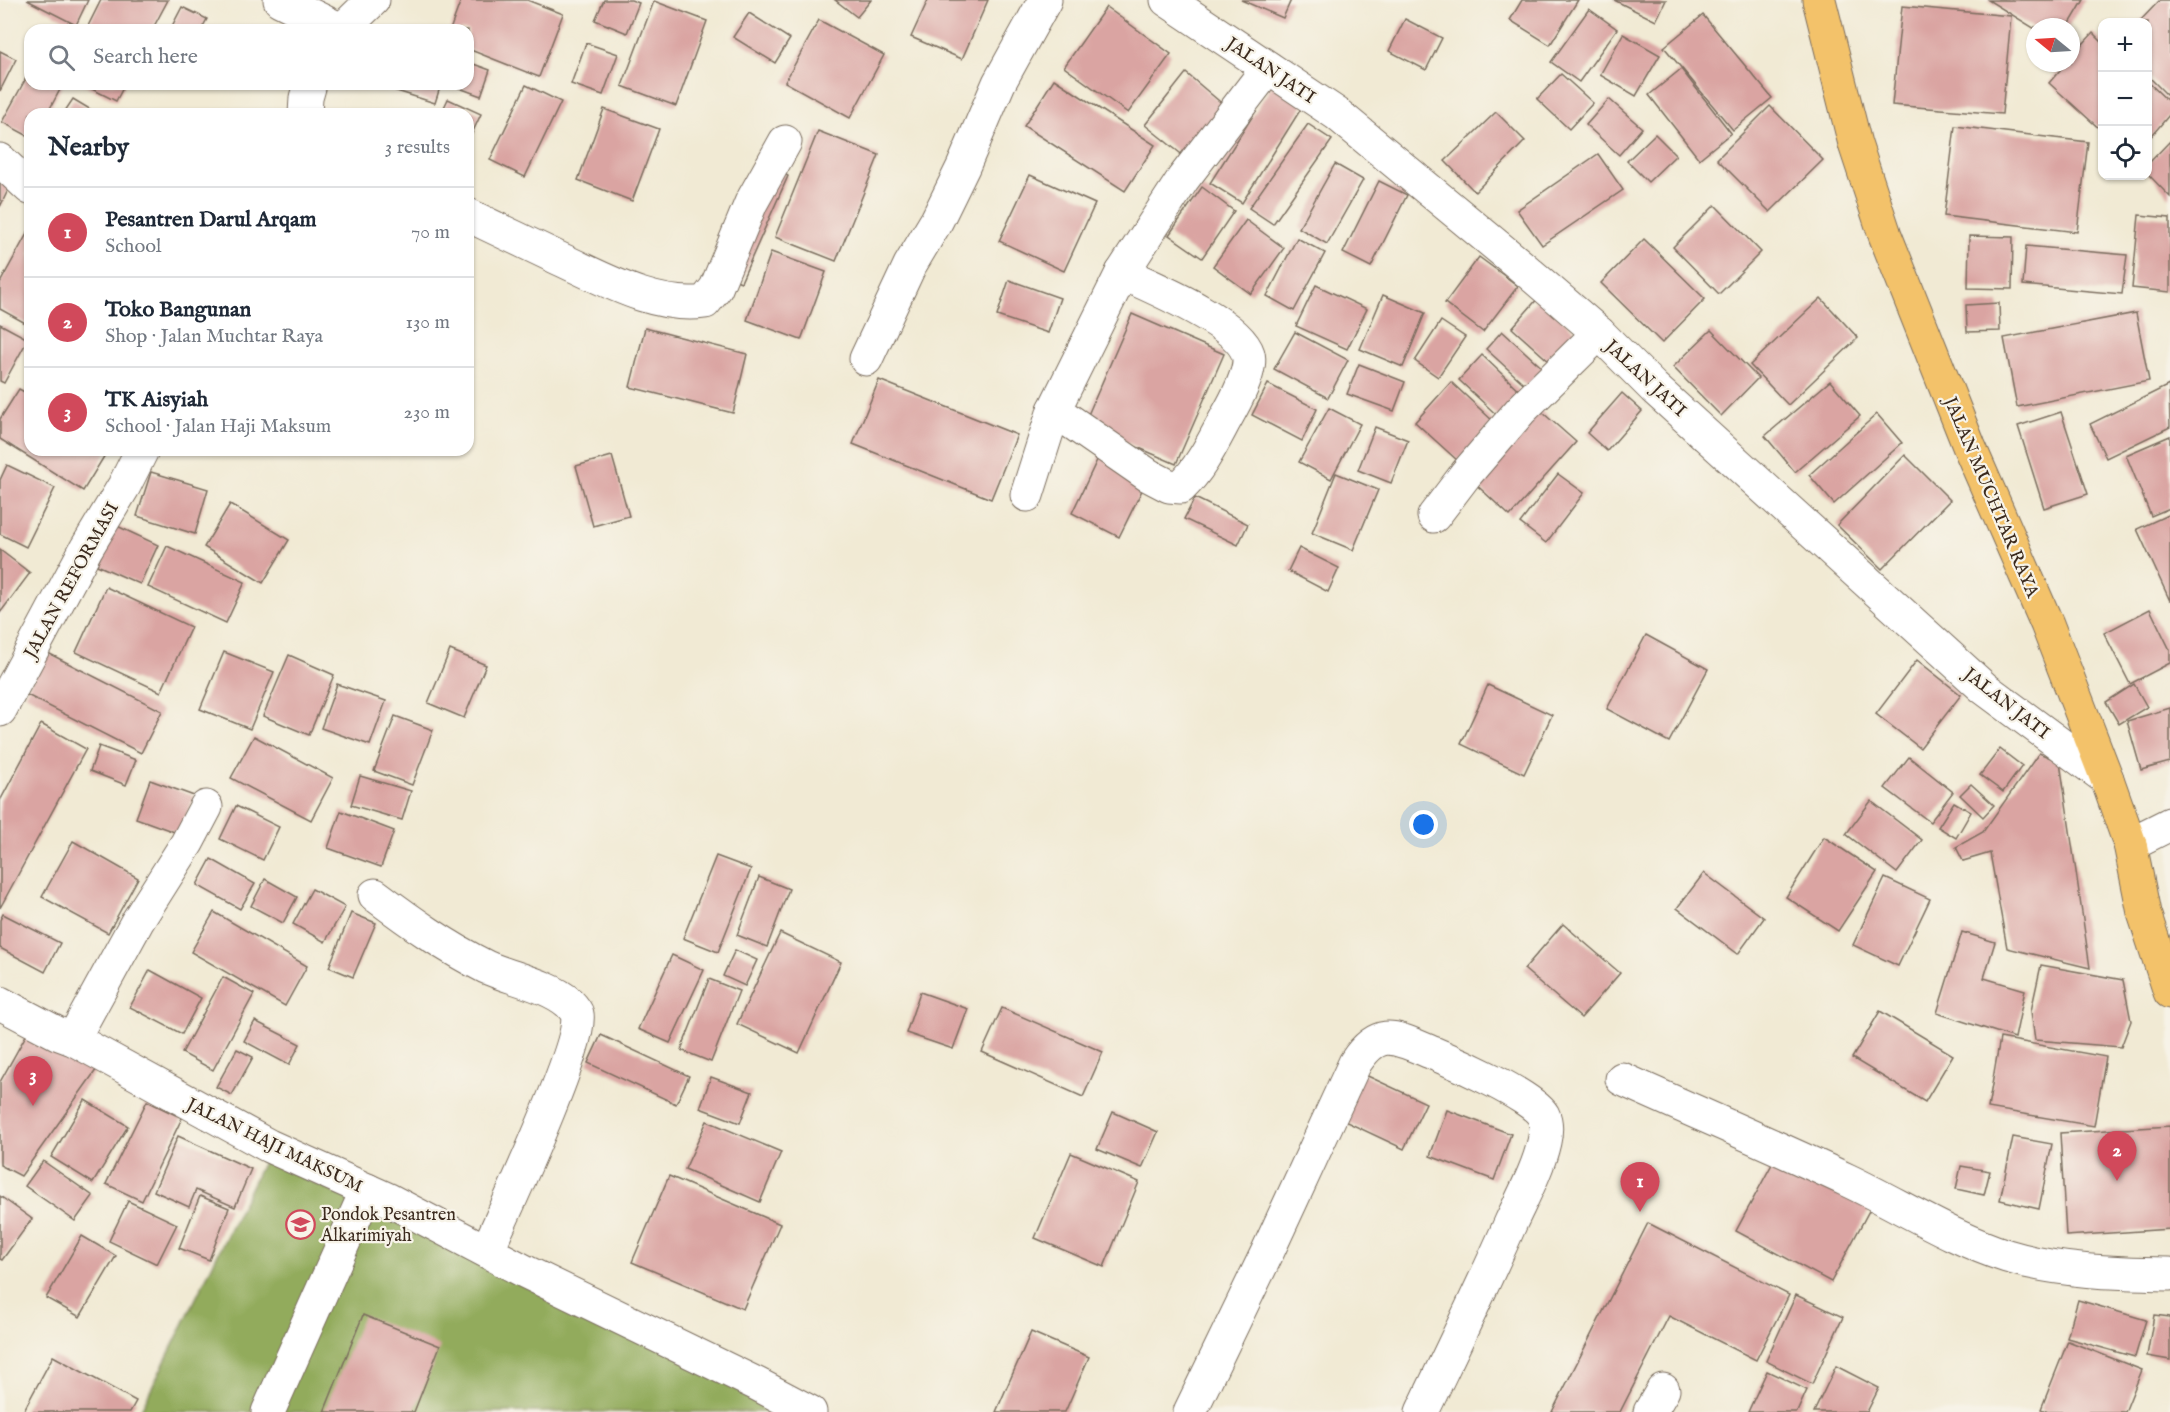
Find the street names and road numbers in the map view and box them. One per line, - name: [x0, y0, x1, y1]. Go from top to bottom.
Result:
- street label: JALAN JATI: [1219, 32, 1319, 110]
- street label: JALAN JATI: [1598, 334, 1691, 423]
- street label: JALAN MUCHTAR RAYA: [1937, 392, 2044, 602]
- street label: JALAN REFORMASI: [19, 498, 125, 665]
- street label: JALAN JATI: [1957, 662, 2054, 745]
- street label: JALAN HAJI MAKSUM: [181, 1093, 366, 1199]

